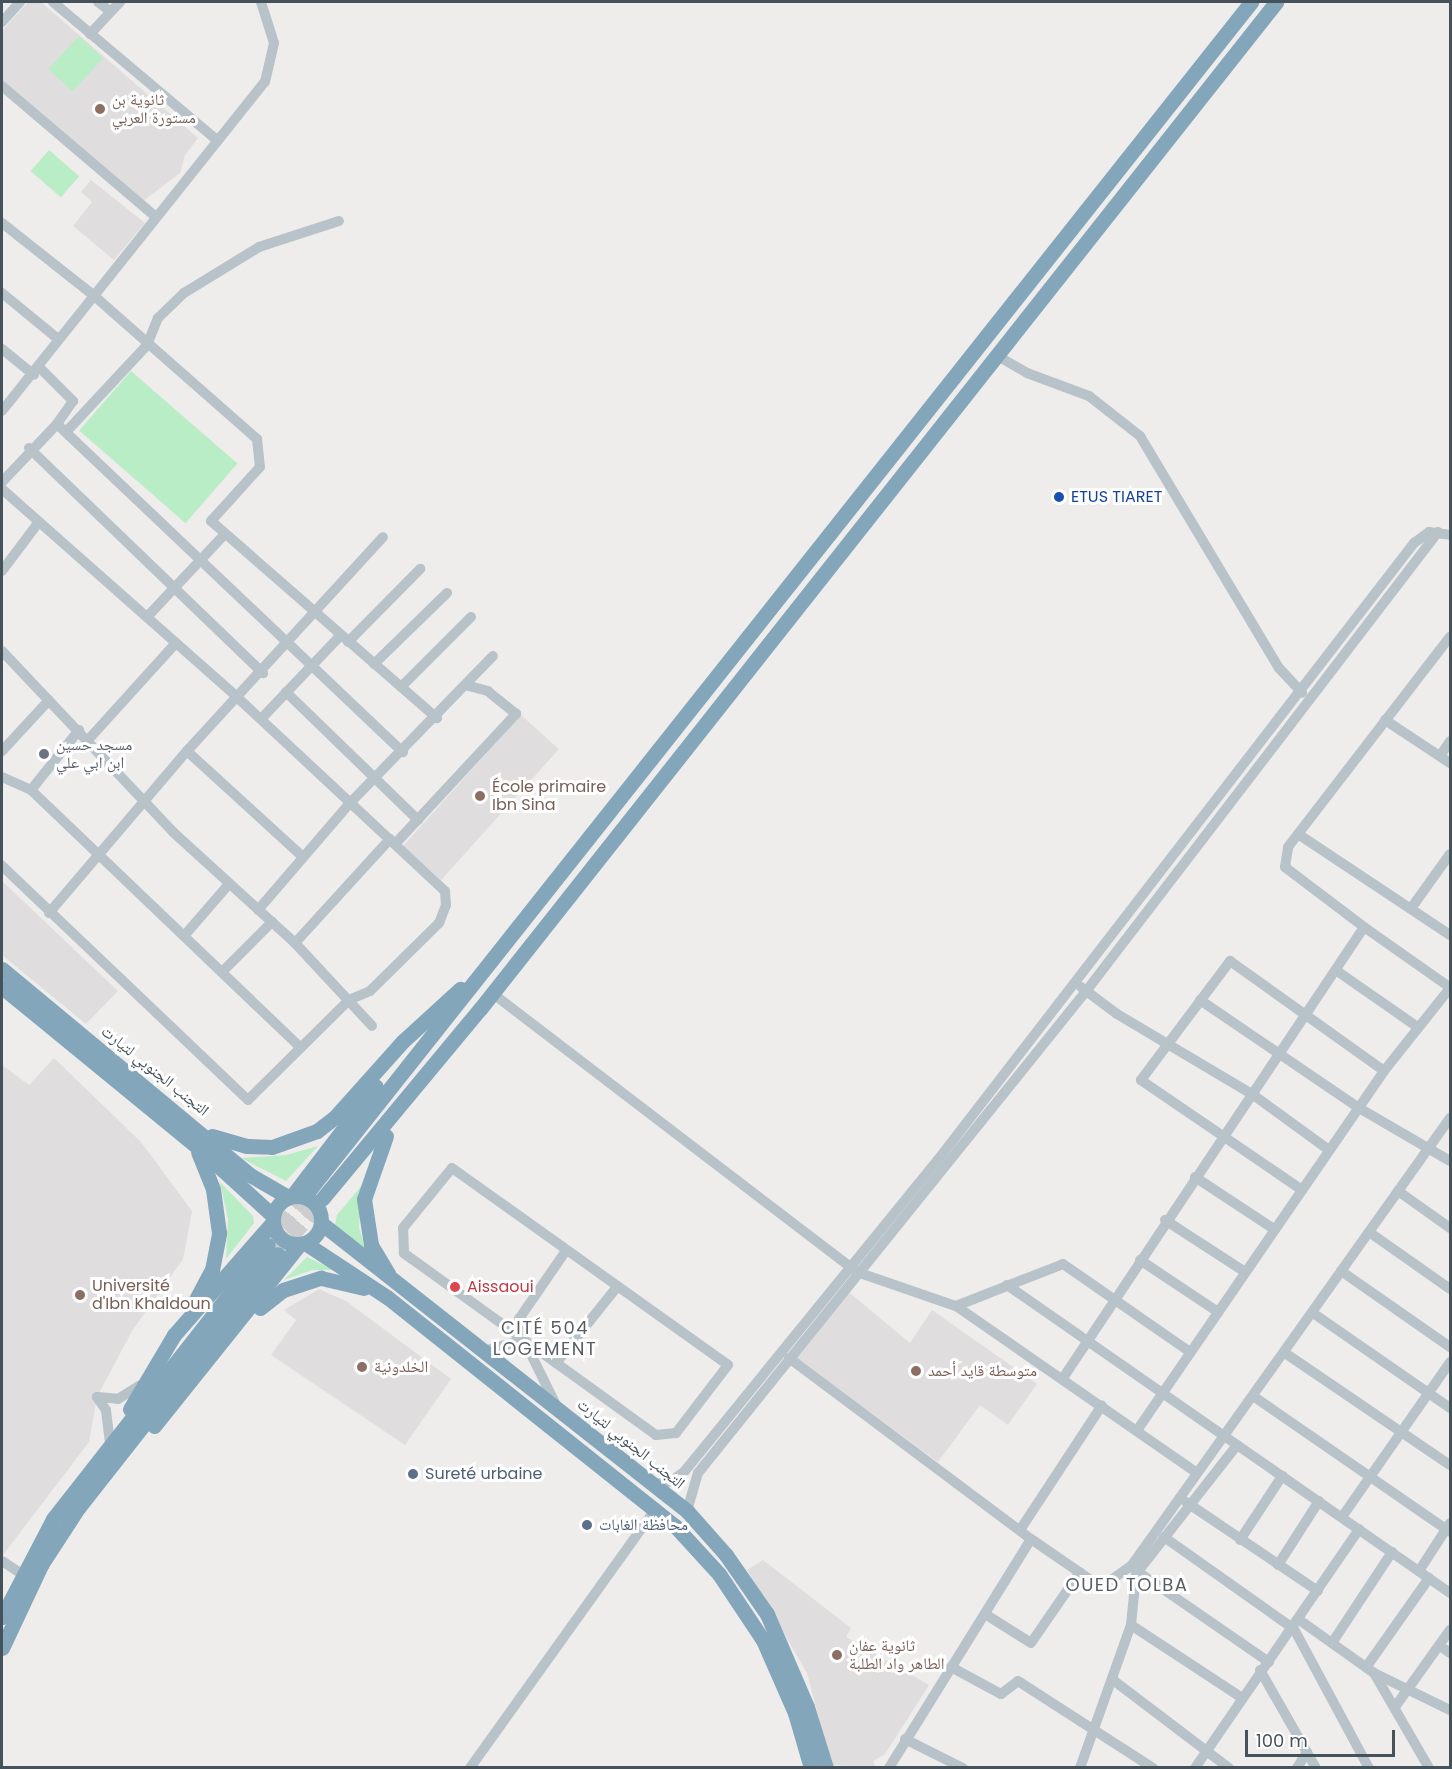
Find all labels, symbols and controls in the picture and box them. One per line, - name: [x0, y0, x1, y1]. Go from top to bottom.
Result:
- place label: ثانوية بن مستورة العربي: [112, 90, 196, 128]
- marker: ثانوية بن مستورة العربي: [93, 102, 107, 116]
- place label: ETUS TIARET: [1071, 487, 1162, 507]
- marker: ETUS TIARET: [1052, 490, 1066, 504]
- place label: مسجد حسين ابن ابي علي: [56, 735, 132, 773]
- marker: مسجد حسين ابن ابي علي: [37, 747, 51, 761]
- place label: École primaire Ibn Sina: [492, 777, 606, 815]
- marker: École primaire Ibn Sina: [473, 789, 487, 803]
- street label: التجنب الجنوبي لتيارت: [97, 1022, 213, 1120]
- place label: Université d'Ibn Khaldoun: [92, 1276, 211, 1314]
- place label: Aissaoui: [467, 1277, 534, 1297]
- marker: Aissaoui: [448, 1280, 462, 1294]
- marker: Université d'Ibn Khaldoun: [73, 1288, 87, 1302]
- district label: CITÉ 504 LOGEMENT: [493, 1318, 597, 1360]
- place label: الخلدونية: [374, 1357, 428, 1377]
- marker: الخلدونية: [355, 1360, 369, 1374]
- place label: متوسطة قايد أحمد: [928, 1361, 1037, 1381]
- marker: متوسطة قايد أحمد: [909, 1364, 923, 1378]
- street label: التجنب الجنوبي لتيارت: [573, 1395, 689, 1493]
- place label: Sureté urbaine: [425, 1464, 542, 1484]
- marker: Sureté urbaine: [406, 1467, 420, 1481]
- place label: محافظة الغابات: [599, 1515, 688, 1535]
- marker: محافظة الغابات: [580, 1518, 594, 1532]
- district label: OUED TOLBA: [1066, 1574, 1188, 1596]
- place label: ثانوية عفان الطاهر واد الطلبة: [849, 1636, 944, 1674]
- marker: ثانوية عفان الطاهر واد الطلبة: [830, 1648, 844, 1662]
- scale bar: [1248, 1718, 1398, 1756]
- text: 100 m: [1256, 1728, 1308, 1753]

